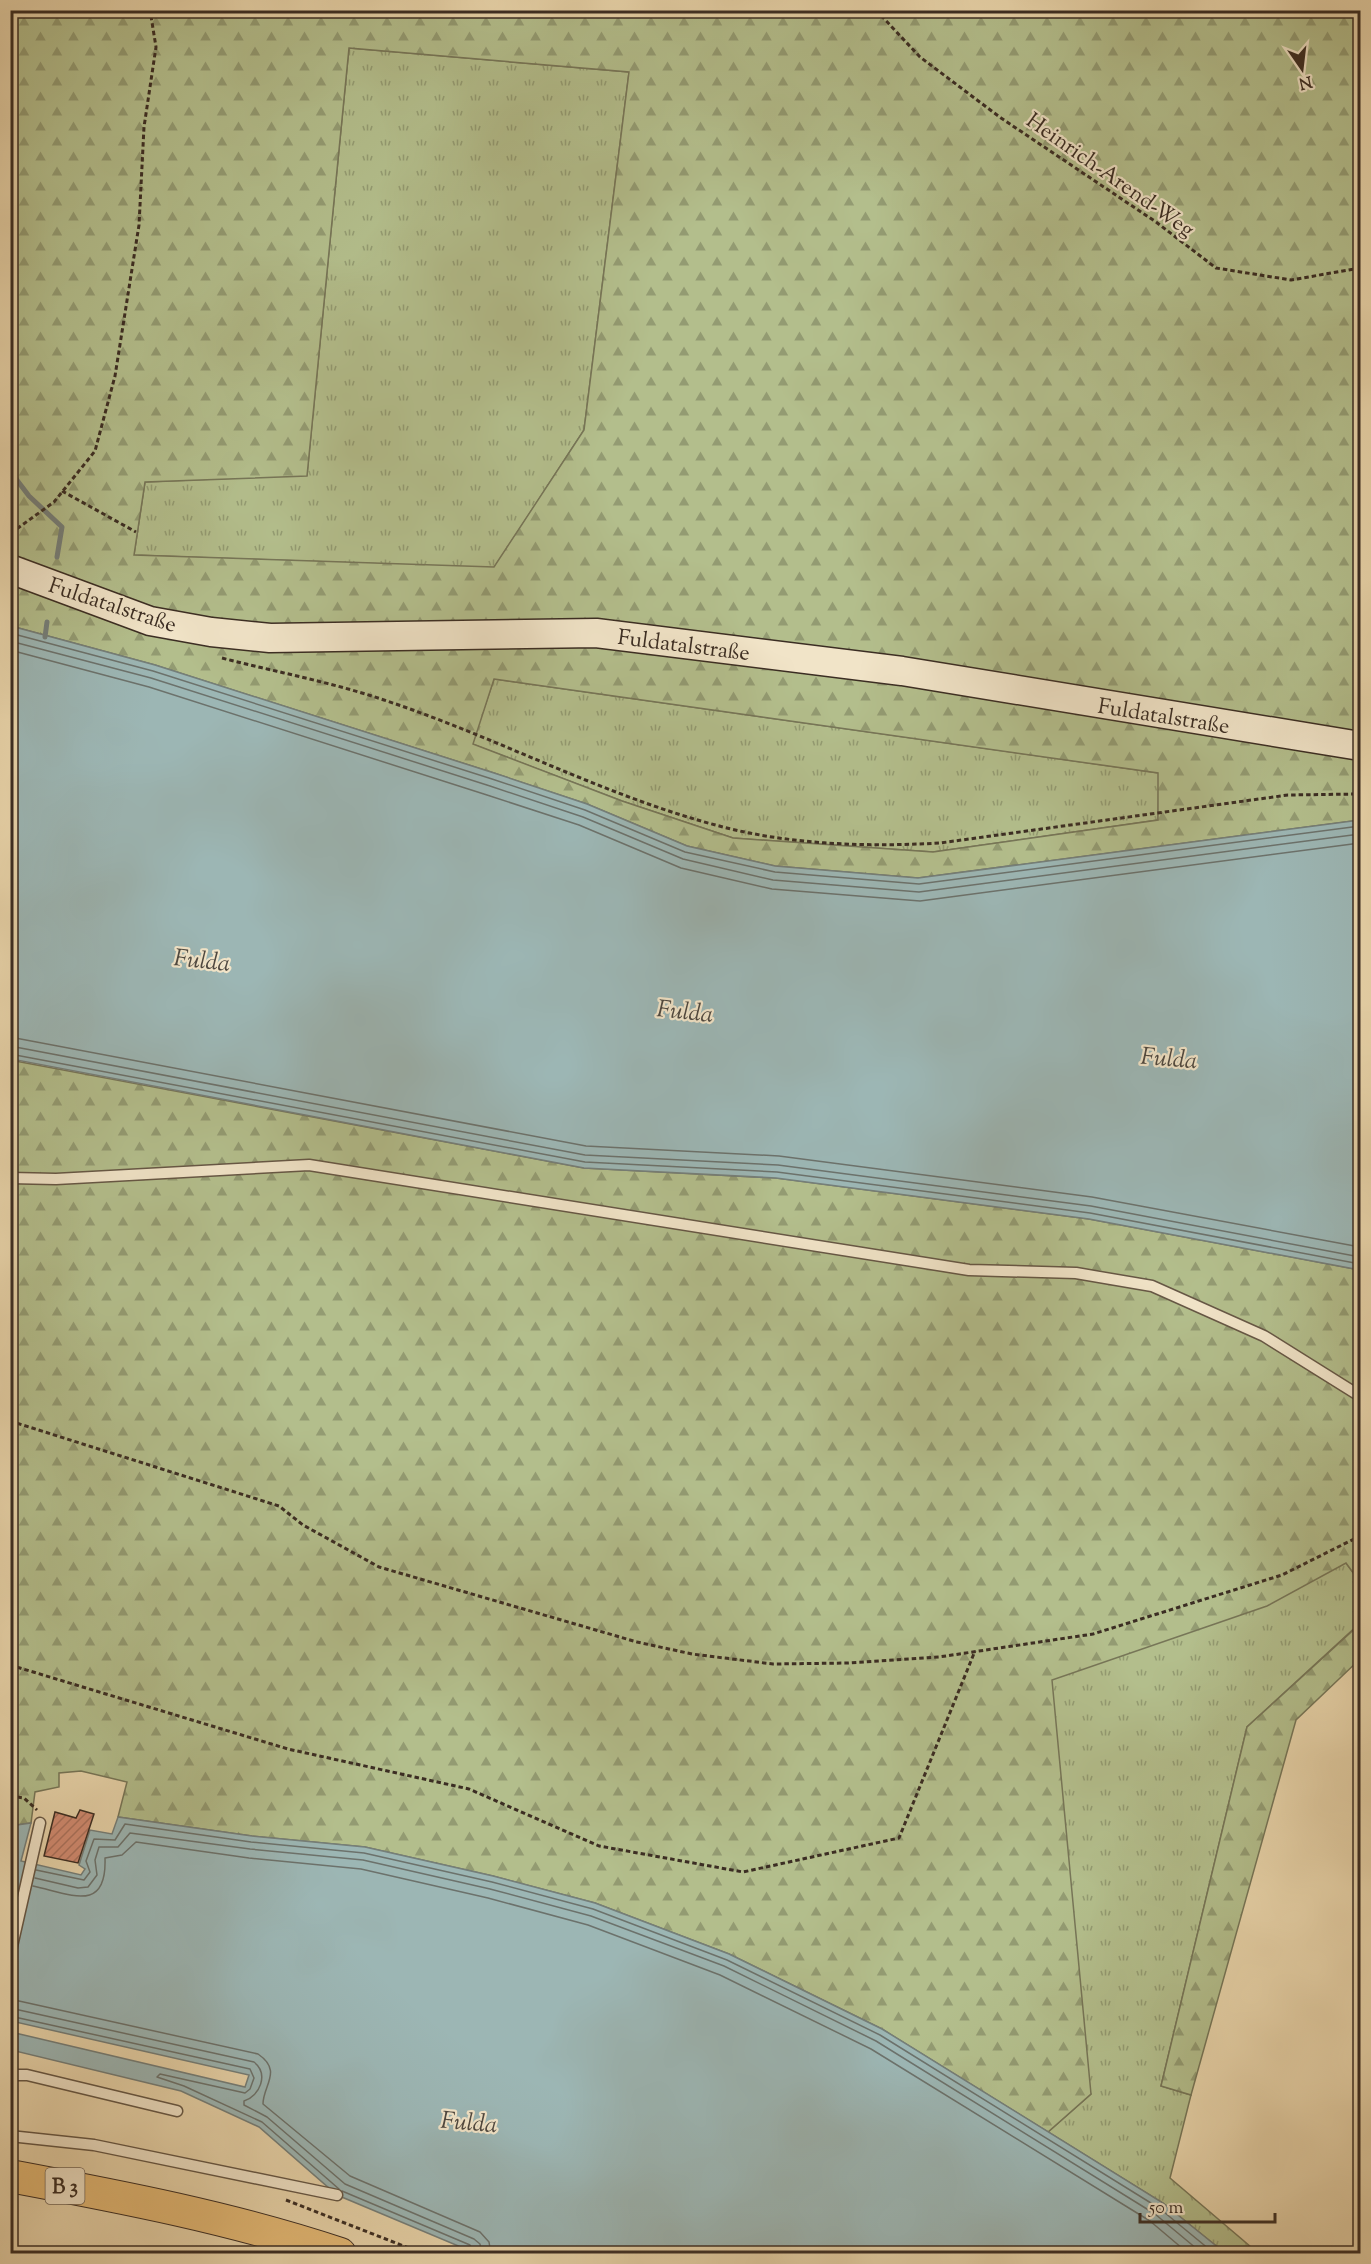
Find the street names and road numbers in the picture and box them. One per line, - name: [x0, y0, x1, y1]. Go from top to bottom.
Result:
- street label: Heinrich-Arend-Weg: [1019, 106, 1200, 247]
- street label: Fuldatalstraße: [44, 571, 180, 643]
- street label: Fuldatalstraße: [616, 623, 752, 671]
- street label: Fuldatalstraße: [1095, 692, 1232, 744]
- road number: B 3: [46, 2168, 84, 2204]

